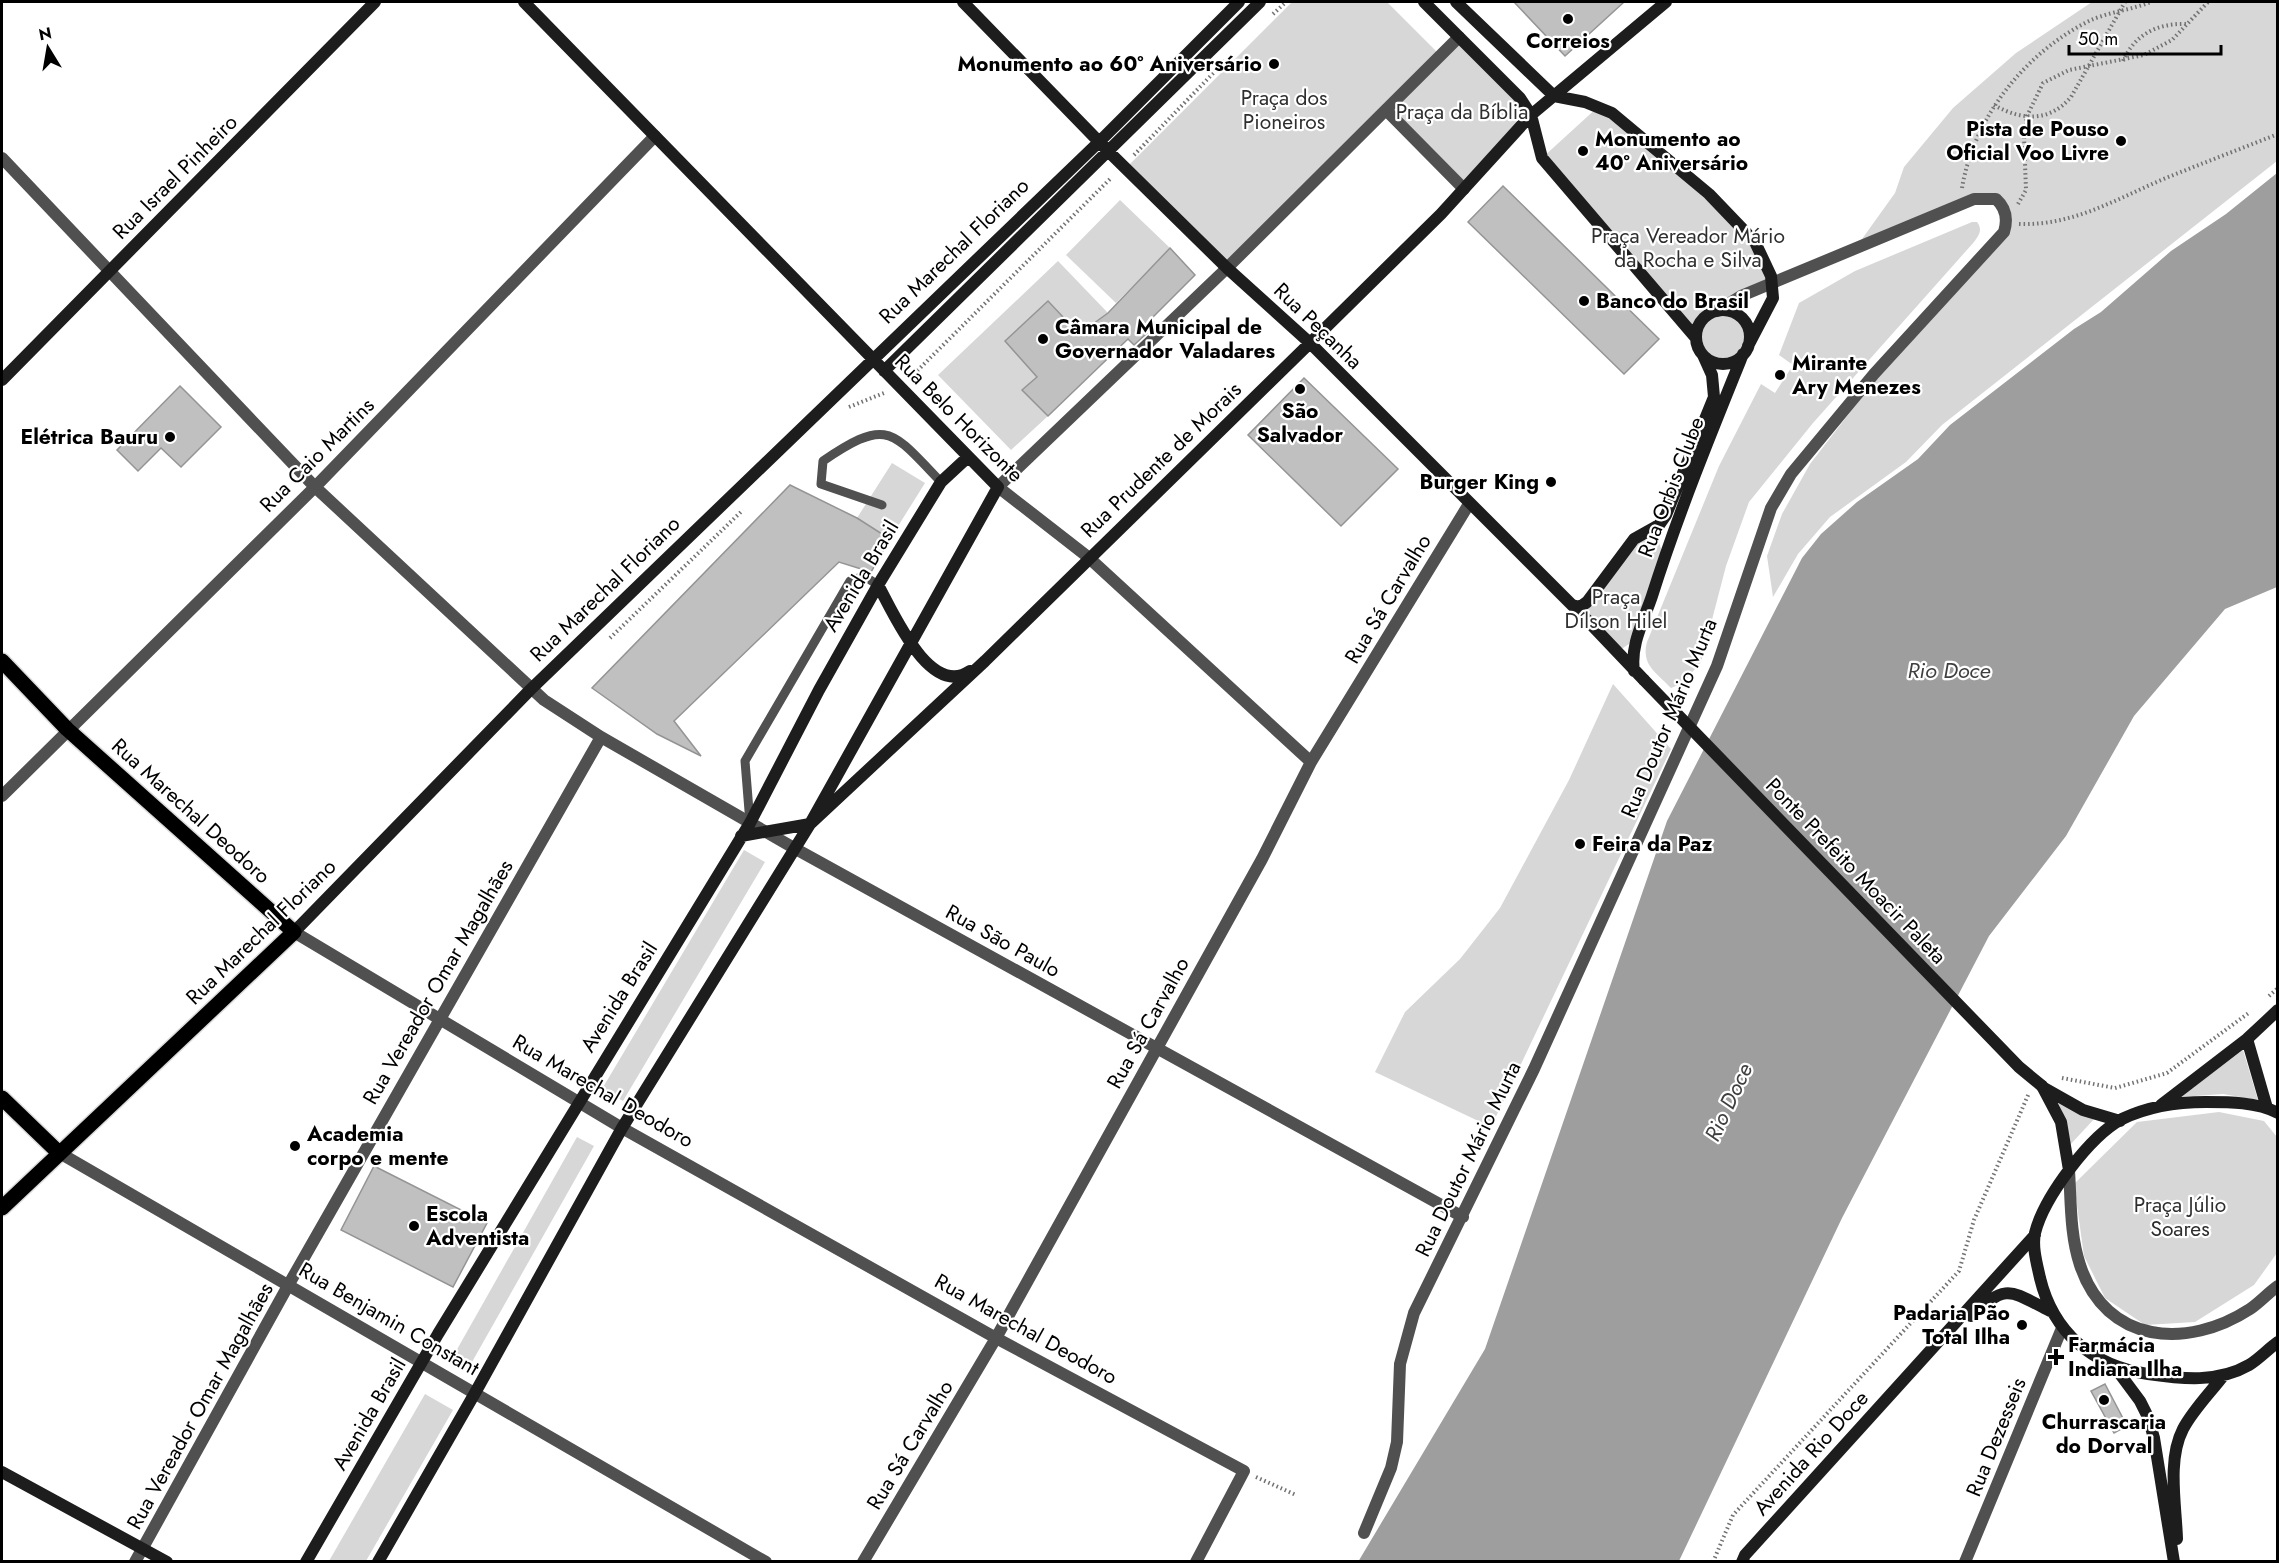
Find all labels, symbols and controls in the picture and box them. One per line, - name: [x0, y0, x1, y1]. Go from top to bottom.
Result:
- marker: Correios: [1561, 12, 1575, 26]
- north arrow: [18, 18, 78, 78]
- scale bar: [2069, 18, 2220, 56]
- text: N: [37, 21, 54, 46]
- place label: Correios: [1526, 26, 1610, 56]
- text: 50 m: [2078, 26, 2118, 52]
- place label: Monumento ao 60º Aniversário: [957, 49, 1262, 79]
- marker: Monumento ao 60º Aniversário: [1267, 57, 1281, 71]
- park label: Praça dos Pioneiros: [1241, 83, 1327, 137]
- park label: Praça da Bíblia: [1396, 97, 1528, 127]
- street label: Rua Israel Pinheiro: [106, 108, 244, 246]
- place label: Pista de Pouso Oficial Voo Livre: [1946, 114, 2109, 168]
- place label: Monumento ao 40º Aniversário: [1595, 124, 1748, 178]
- marker: Pista de Pouso Oficial Voo Livre: [2114, 134, 2128, 148]
- marker: Monumento ao 40º Aniversário: [1576, 144, 1590, 158]
- street label: Rua Marechal Floriano: [872, 171, 1036, 331]
- park label: Praça Vereador Mário da Rocha e Silva: [1591, 221, 1785, 275]
- street label: Rua Peçanha: [1267, 276, 1369, 376]
- place label: Banco do Brasil: [1596, 286, 1749, 316]
- marker: Banco do Brasil: [1577, 294, 1591, 308]
- place label: Câmara Municipal de Governador Valadares: [1055, 312, 1276, 366]
- marker: Câmara Municipal de Governador Valadares: [1036, 332, 1050, 346]
- street label: Rua Belo Horizonte: [888, 347, 1030, 489]
- place label: Mirante Ary Menezes: [1791, 348, 1921, 402]
- marker: Mirante Ary Menezes: [1773, 368, 1787, 382]
- street label: Rua Prudente de Morais: [1074, 375, 1248, 545]
- marker: São Salvador: [1293, 382, 1307, 396]
- street label: Rua Caio Martins: [253, 391, 381, 519]
- place label: São Salvador: [1257, 396, 1344, 450]
- street label: Rua Orbis Clube: [1630, 412, 1712, 562]
- place label: Elétrica Bauru: [20, 422, 158, 452]
- marker: Elétrica Bauru: [163, 430, 177, 444]
- place label: Burger King: [1420, 467, 1539, 497]
- marker: Burger King: [1544, 475, 1558, 489]
- street label: Rua Marechal Floriano: [523, 509, 687, 669]
- street label: Avenida Brasil: [816, 515, 906, 637]
- street label: Rua Sá Carvalho: [1338, 529, 1438, 669]
- park label: Praça Dílson Hilel: [1565, 582, 1667, 636]
- street label: Rua Doutor Mário Murta: [1613, 614, 1725, 822]
- water label: Rio Doce: [1907, 654, 1991, 686]
- street label: Rua Marechal Deodoro: [105, 731, 277, 891]
- street label: Ponte Prefeito Moacir Paleta: [1759, 771, 1953, 971]
- place label: Feira da Paz: [1592, 829, 1712, 859]
- marker: Feira da Paz: [1573, 837, 1587, 851]
- street label: Rua Marechal Floriano: [179, 852, 343, 1012]
- street label: Rua Vereador Omar Magalhães: [356, 854, 520, 1110]
- street label: Rua São Paulo: [940, 897, 1066, 985]
- street label: Avenida Brasil: [573, 936, 665, 1058]
- street label: Rua Sá Carvalho: [1099, 952, 1197, 1094]
- street label: Rua Marechal Deodoro: [507, 1027, 699, 1155]
- street label: Rua Doutor Mário Murta: [1408, 1056, 1528, 1262]
- water label: Rio Doce: [1696, 1058, 1760, 1146]
- place label: Academia corpo e mente: [306, 1119, 448, 1173]
- marker: Academia corpo e mente: [288, 1139, 302, 1153]
- park label: Praça Júlio Soares: [2134, 1190, 2226, 1244]
- place label: Escola Adventista: [425, 1199, 529, 1253]
- marker: Escola Adventista: [407, 1219, 421, 1233]
- street label: Rua Benjamin Constant: [293, 1255, 485, 1383]
- street label: Rua Marechal Deodoro: [929, 1266, 1123, 1392]
- street label: Rua Vereador Omar Magalhães: [119, 1277, 281, 1535]
- place label: Padaria Pão Total Ilha: [1893, 1298, 2010, 1352]
- marker: Padaria Pão Total Ilha: [2015, 1318, 2029, 1332]
- place label: Farmácia Indiana Ilha: [2068, 1330, 2182, 1384]
- marker: Farmácia Indiana Ilha: [2049, 1350, 2063, 1364]
- street label: Avenida Brasil: [325, 1352, 413, 1476]
- street label: Rua Dezesseis: [1959, 1373, 2033, 1501]
- street label: Rua Sá Carvalho: [860, 1375, 960, 1515]
- street label: Avenida Rio Doce: [1747, 1384, 1875, 1522]
- marker: Churrascaria do Dorval: [2097, 1393, 2111, 1407]
- place label: Churrascaria do Dorval: [2042, 1407, 2166, 1461]

